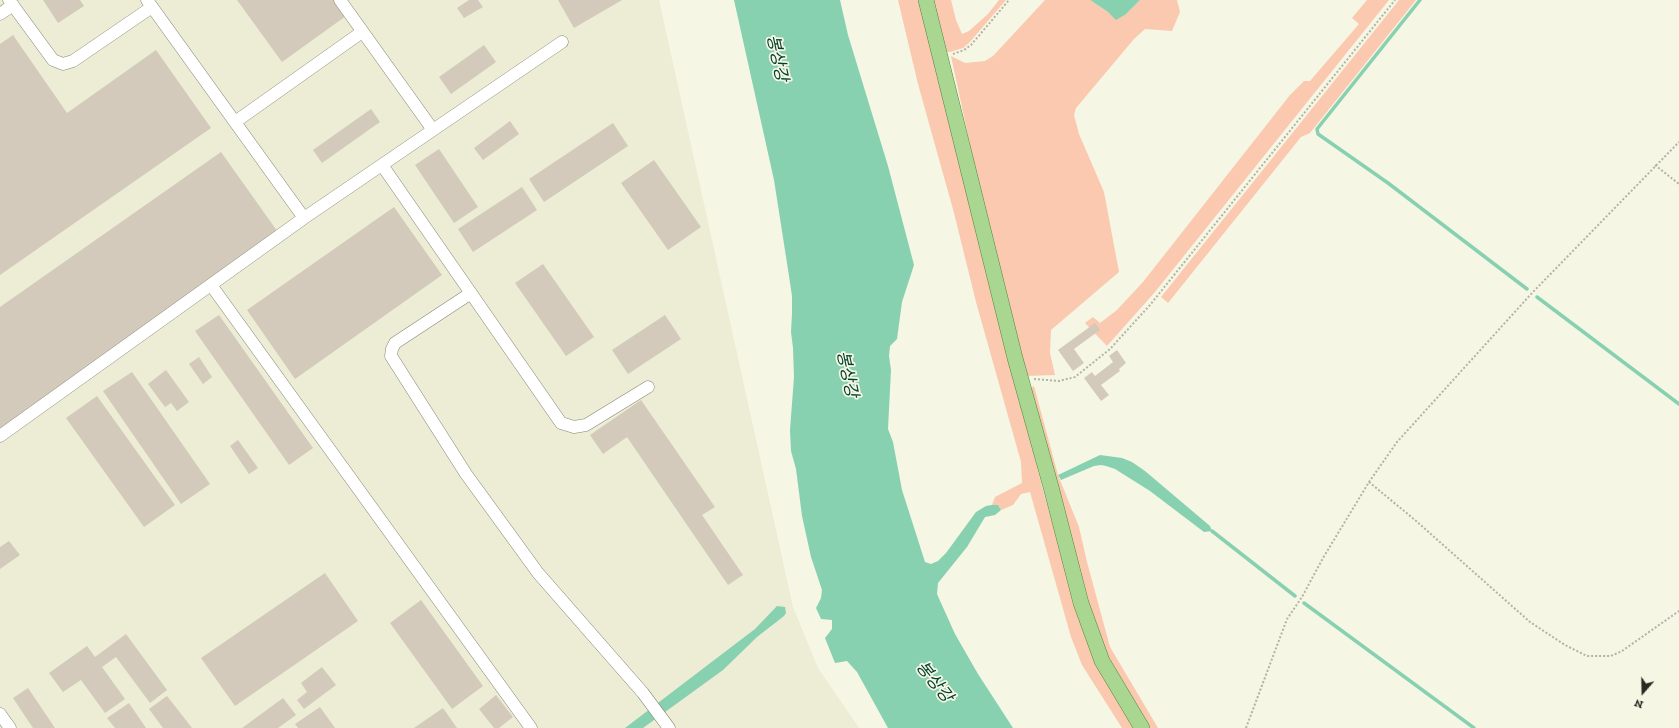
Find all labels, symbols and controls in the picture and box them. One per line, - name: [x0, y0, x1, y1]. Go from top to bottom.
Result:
- water label: 봉상강: [762, 33, 792, 83]
- water label: 봉상강: [832, 349, 862, 399]
- water label: 봉상강: [911, 657, 957, 707]
- north arrow: [1623, 672, 1663, 712]
- text: N: [1633, 696, 1645, 711]

